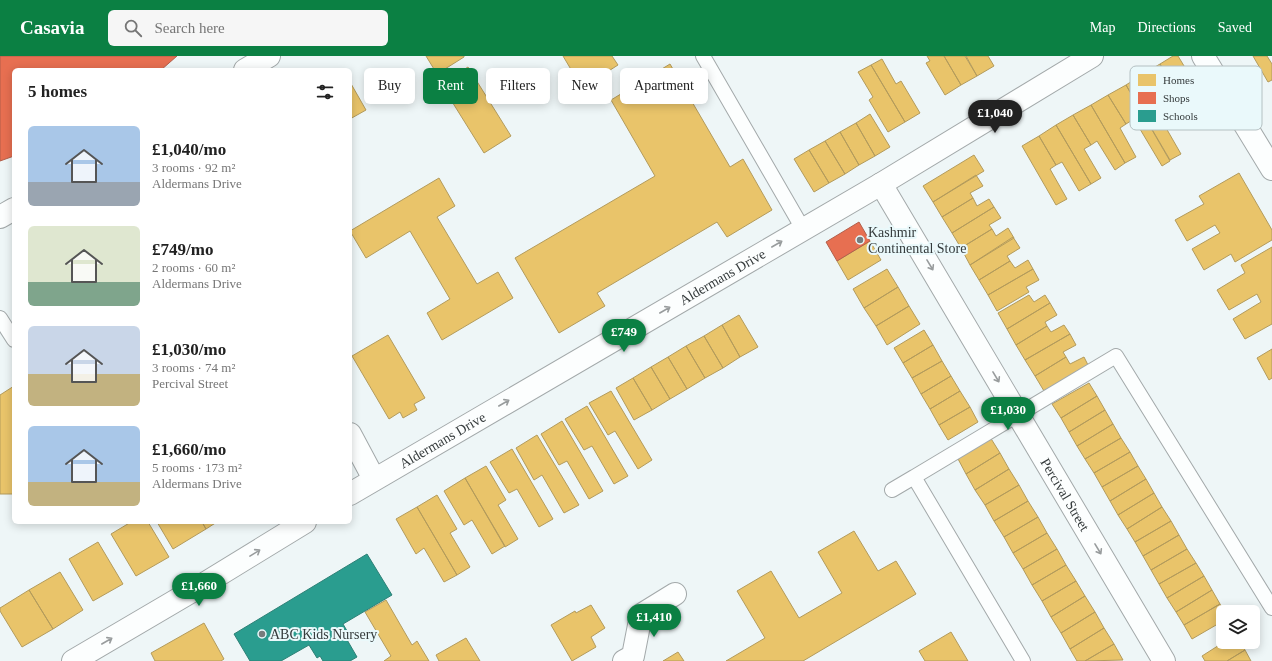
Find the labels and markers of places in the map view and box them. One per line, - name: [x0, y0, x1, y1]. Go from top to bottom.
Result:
- pin: £1,040: [962, 100, 1028, 134]
- place label: Kashmir Continental Store: [868, 225, 966, 256]
- marker: Kashmir Continental Store: [855, 235, 865, 245]
- pin: £749: [600, 319, 648, 353]
- pin: £1,030: [975, 397, 1041, 431]
- pin: £1,660: [166, 573, 232, 607]
- pin: £1,410: [621, 604, 687, 638]
- place label: ABC Kids Nursery: [270, 627, 377, 642]
- marker: ABC Kids Nursery: [257, 629, 267, 639]

